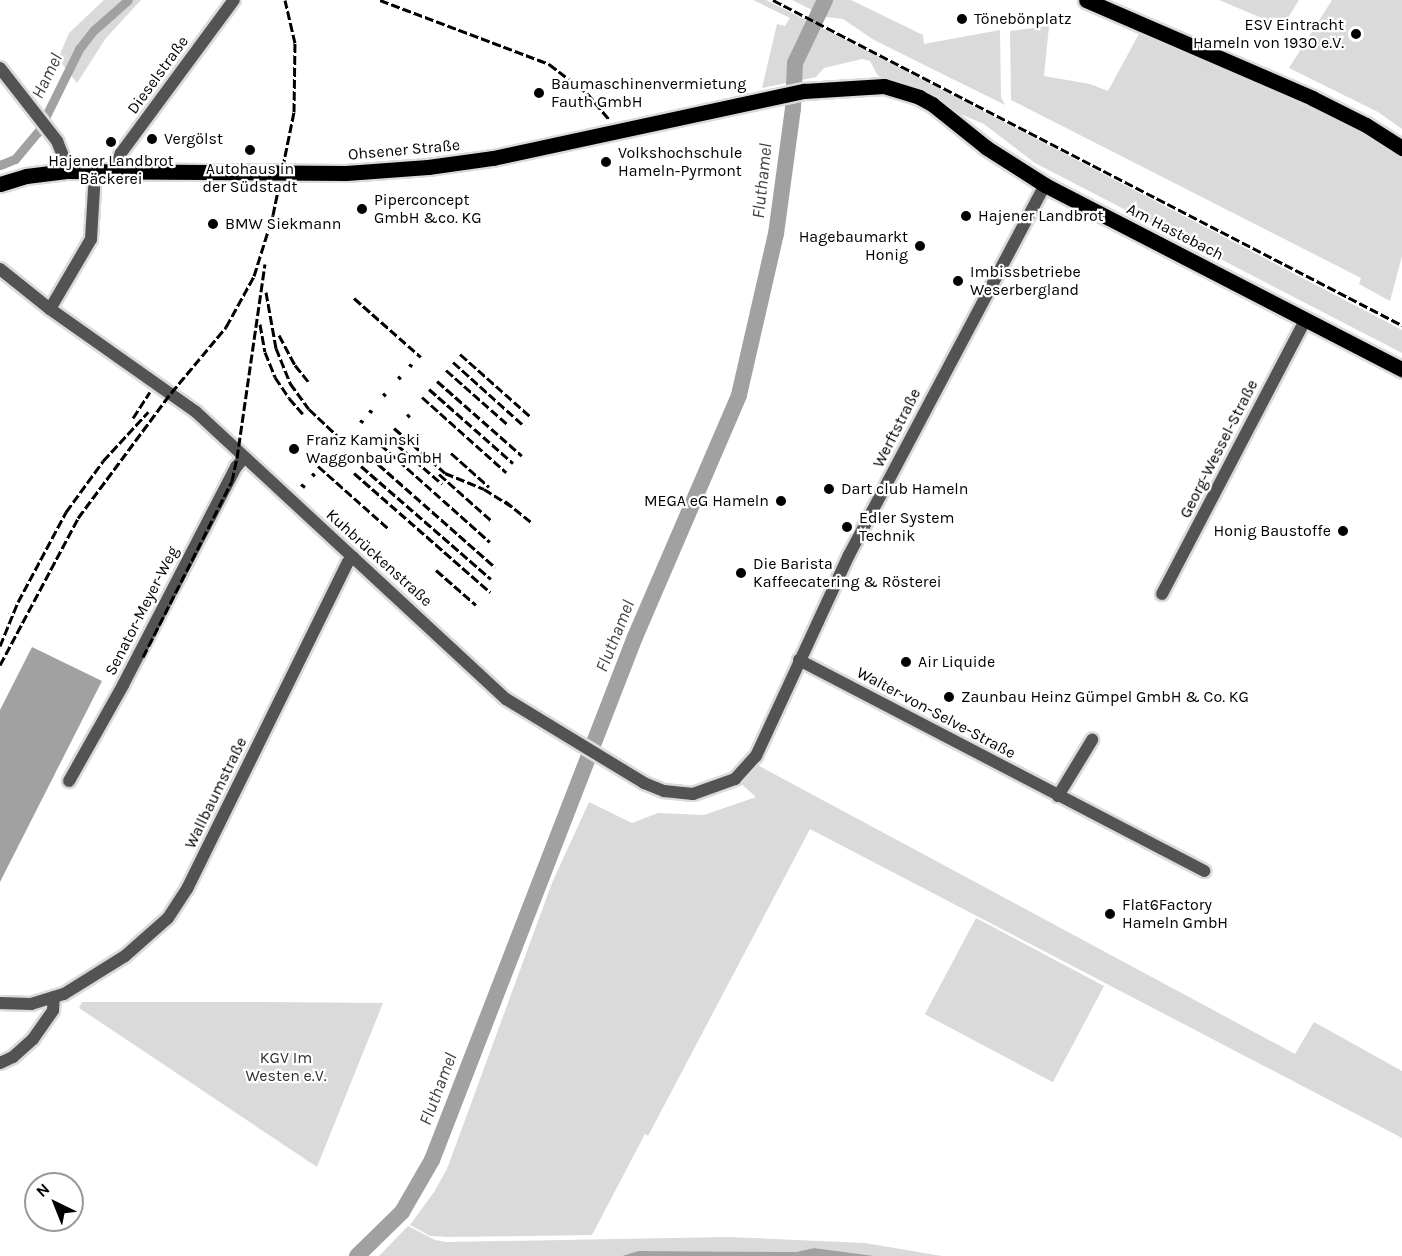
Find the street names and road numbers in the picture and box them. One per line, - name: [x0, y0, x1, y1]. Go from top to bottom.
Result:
- street label: Dieselstraße: [123, 32, 193, 118]
- street label: Ohsener Straße: [347, 136, 461, 164]
- street label: Am Hastebach: [1123, 199, 1227, 265]
- street label: Georg-Wessel-Straße: [1176, 377, 1262, 521]
- street label: Werftstraße: [869, 385, 925, 471]
- street label: Kuhbrückenstraße: [322, 505, 436, 611]
- street label: Senator-Meyer-Weg: [101, 543, 183, 679]
- street label: Walter-von-Selve-Straße: [853, 663, 1019, 763]
- street label: Wallbaumstraße: [181, 734, 251, 852]

